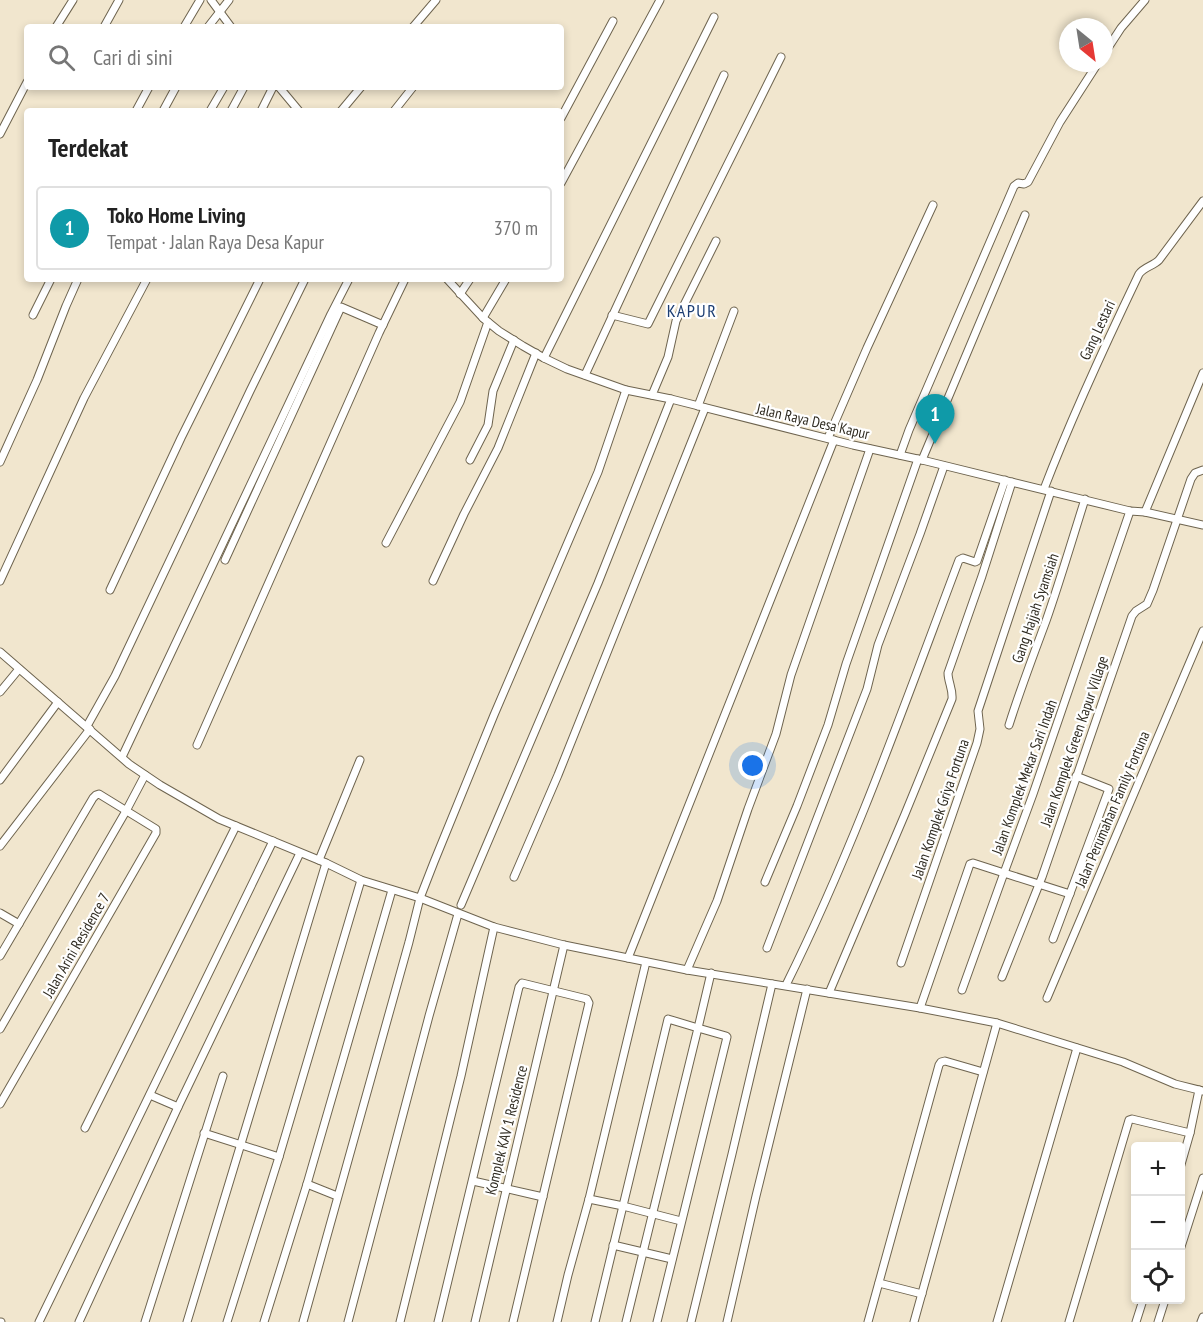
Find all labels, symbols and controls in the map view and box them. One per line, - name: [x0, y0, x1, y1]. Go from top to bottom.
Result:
- north arrow: [1059, 18, 1113, 72]
- search box: [24, 24, 564, 90]
- icon: search: [45, 41, 78, 74]
- text: Cari di sini: [93, 43, 173, 71]
- text: Terdekat: [48, 131, 128, 164]
- text: Toko Home Living: [107, 201, 246, 229]
- text: 1: [65, 215, 74, 241]
- text: 370 m: [494, 215, 538, 241]
- text: Tempat · Jalan Raya Desa Kapur: [107, 229, 324, 255]
- street label: Gang Lestari: [1075, 297, 1119, 363]
- district label: KAPUR: [667, 299, 717, 322]
- pin: 1: [916, 394, 954, 444]
- street label: Jalan Raya Desa Kapur: [754, 399, 872, 443]
- street label: Gang Hajjah Syamsiah: [1007, 551, 1063, 665]
- street label: Jalan Komplek Green Kapur Village: [1036, 653, 1112, 830]
- street label: Jalan Komplek Mekar Sari Indah: [987, 697, 1061, 858]
- street label: Jalan Perumahan Family Fortuna: [1070, 728, 1153, 891]
- street label: Jalan Komplek Griya Fortuna: [907, 737, 973, 882]
- your location: [738, 751, 767, 780]
- street label: Jalan Arini Residence 7: [38, 889, 114, 1002]
- street label: Komplek KAV 1 Residence: [481, 1063, 531, 1197]
- map controls: [1131, 1142, 1185, 1304]
- button: +: [1131, 1142, 1185, 1196]
- button: −: [1131, 1196, 1185, 1250]
- button: locate: [1131, 1250, 1185, 1304]

